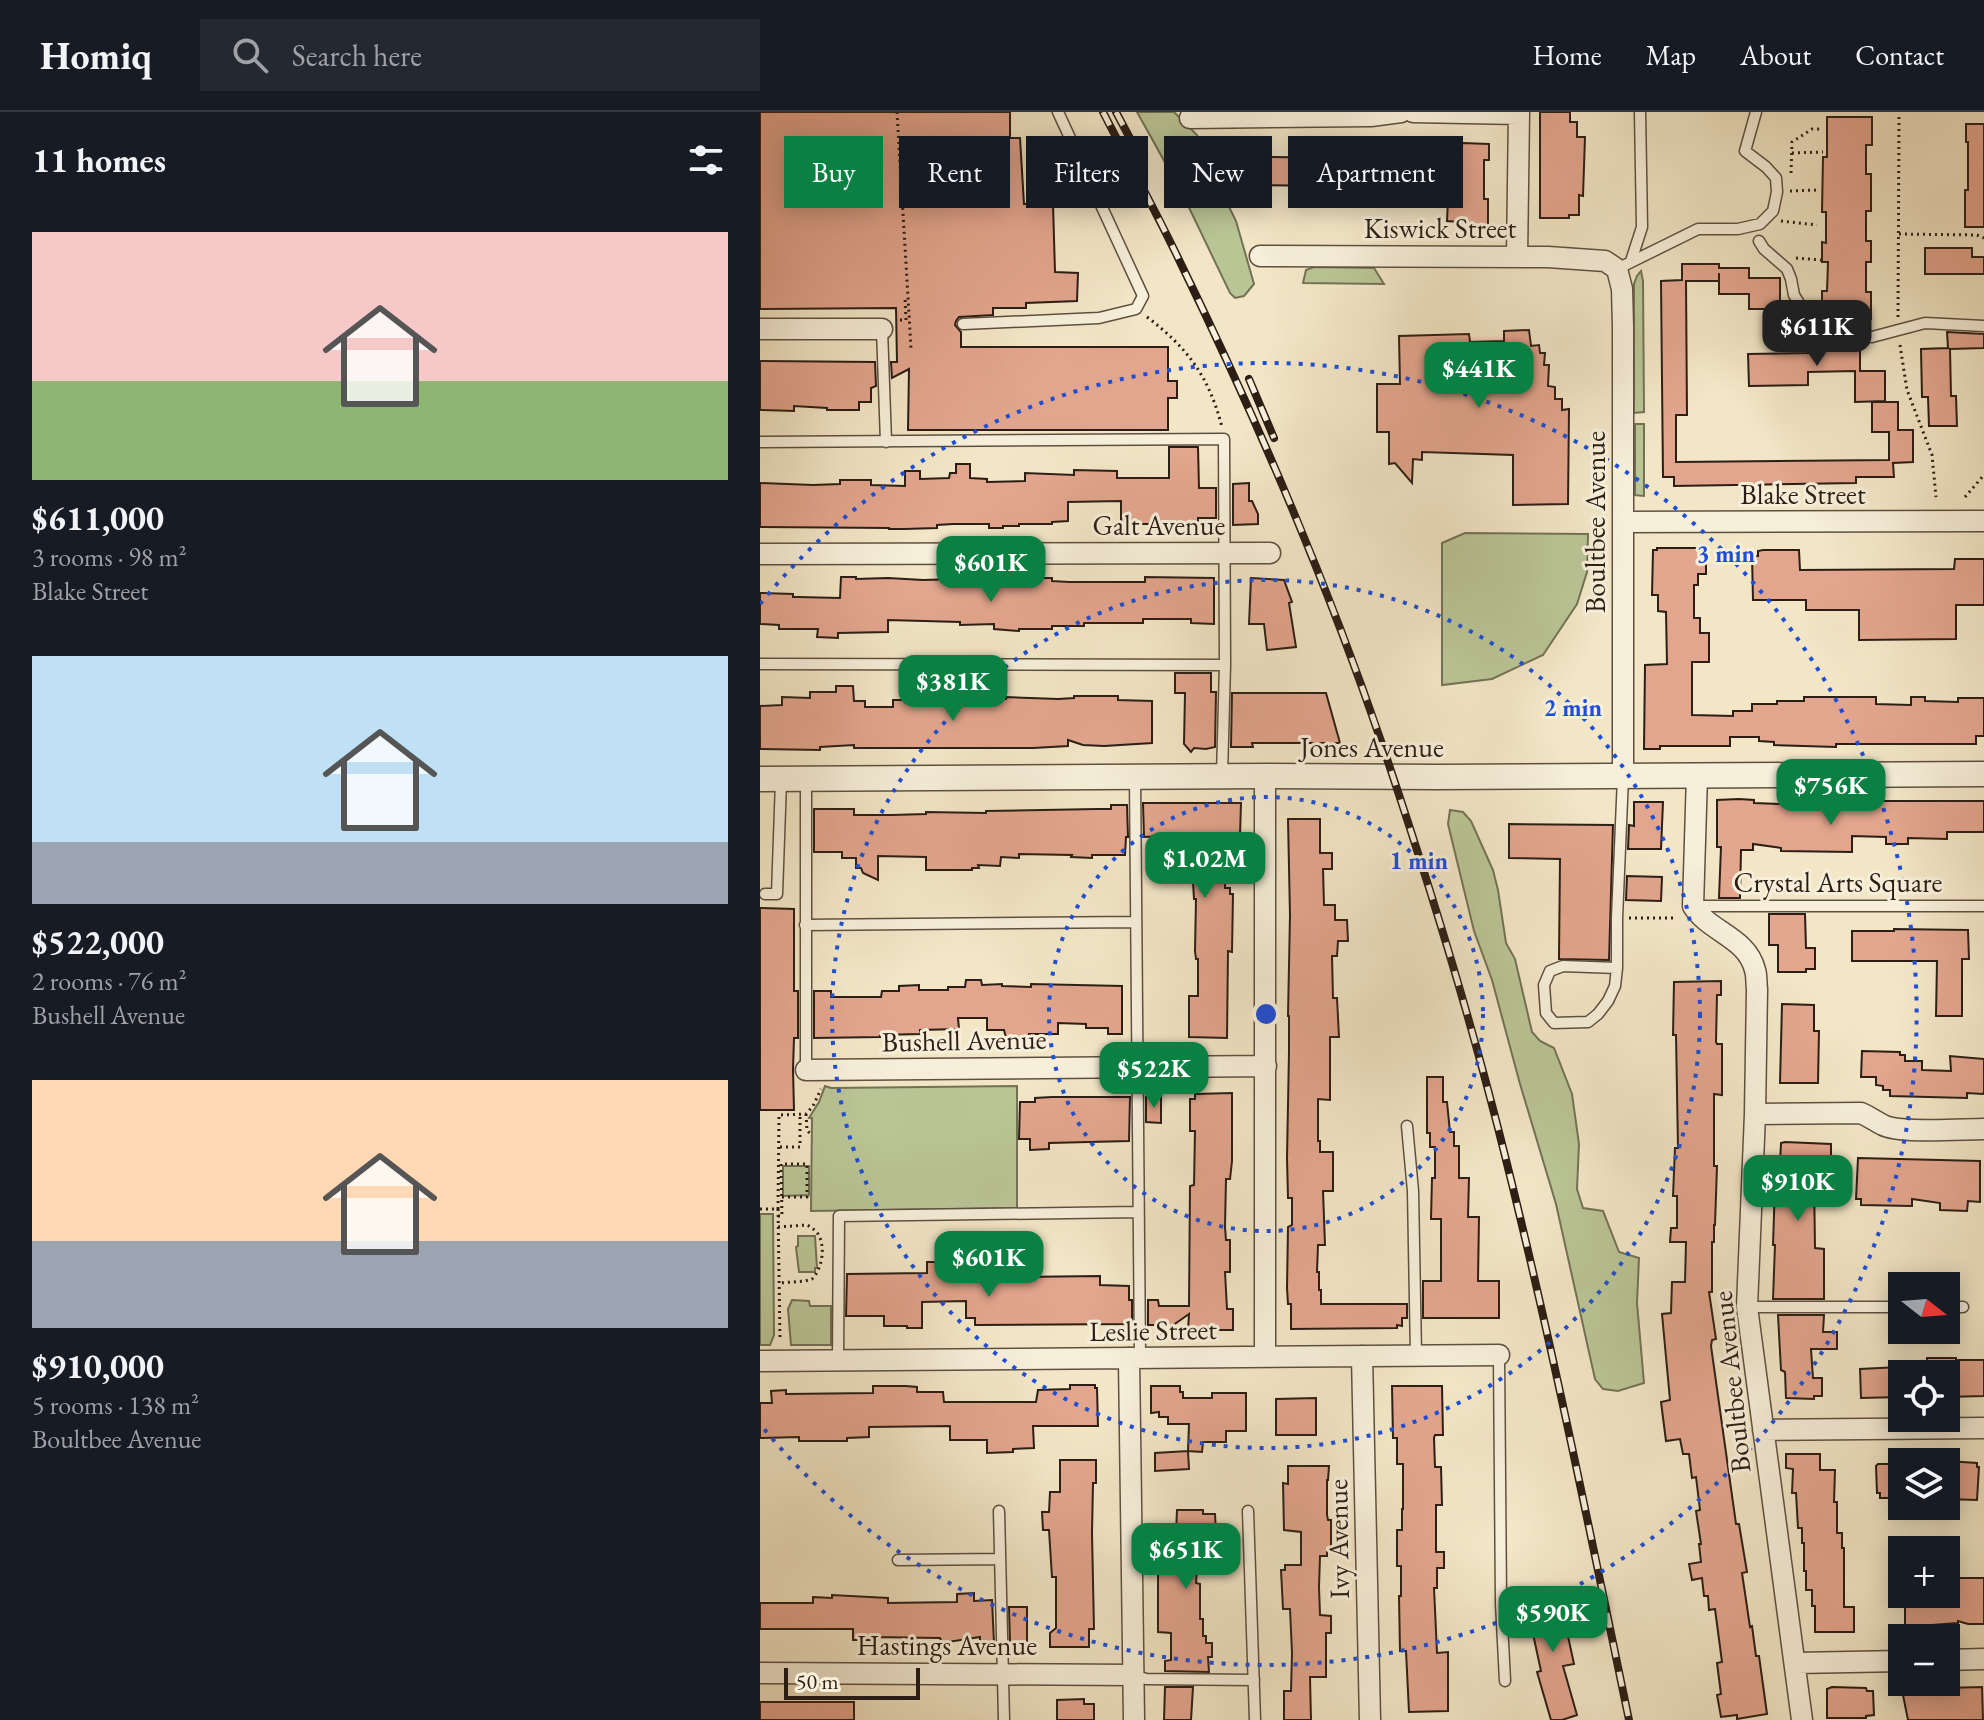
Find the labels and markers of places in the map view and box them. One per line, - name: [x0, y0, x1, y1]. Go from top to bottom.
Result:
- pin: $611K: [1761, 300, 1873, 368]
- pin: $441K: [1423, 342, 1535, 410]
- pin: $601K: [935, 536, 1047, 604]
- pin: $381K: [897, 655, 1009, 723]
- pin: $756K: [1775, 759, 1887, 827]
- pin: $1.02M: [1140, 832, 1270, 900]
- centre of rings: [1252, 1000, 1280, 1028]
- pin: $522K: [1098, 1042, 1210, 1110]
- pin: $910K: [1742, 1155, 1854, 1223]
- pin: $601K: [933, 1231, 1045, 1299]
- pin: $651K: [1130, 1523, 1242, 1591]
- pin: $590K: [1497, 1586, 1609, 1654]

